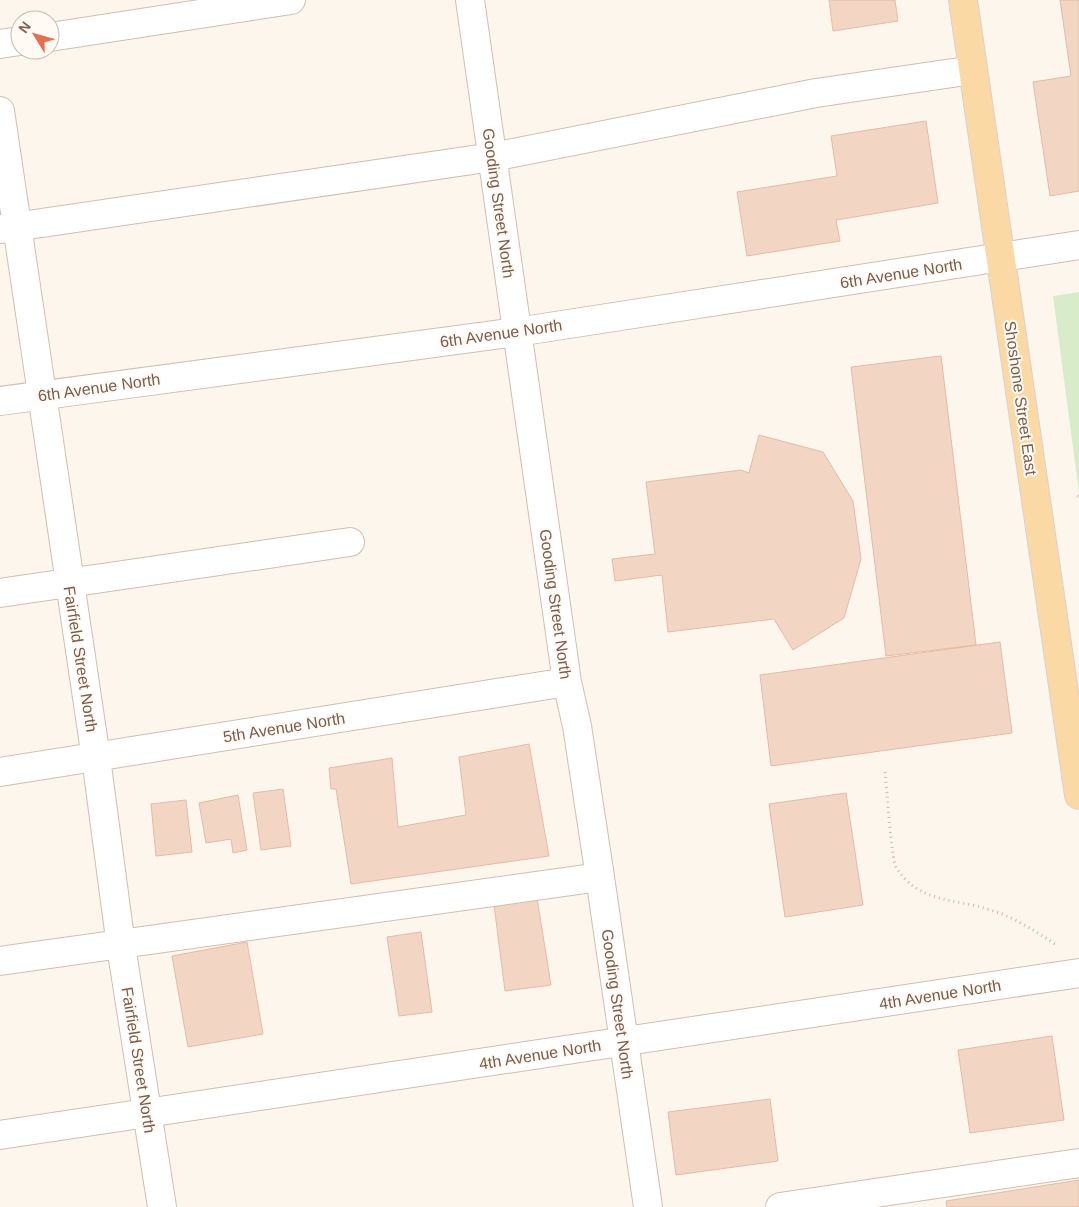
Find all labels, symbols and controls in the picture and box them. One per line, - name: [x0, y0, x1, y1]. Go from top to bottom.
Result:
- north arrow: [10, 10, 60, 60]
- text: N: [15, 18, 34, 36]
- street label: Gooding Street North: [480, 127, 517, 279]
- street label: 6th Avenue North: [839, 255, 963, 292]
- street label: 6th Avenue North: [439, 316, 563, 350]
- street label: Shoshone Street East: [1001, 320, 1040, 477]
- street label: 6th Avenue North: [37, 370, 161, 404]
- street label: Gooding Street North: [537, 528, 574, 680]
- street label: Fairfield Street North: [61, 585, 100, 733]
- street label: 5th Avenue North: [222, 709, 346, 746]
- street label: Gooding Street North: [599, 928, 636, 1080]
- street label: 4th Avenue North: [878, 976, 1002, 1013]
- street label: Fairfield Street North: [119, 986, 158, 1134]
- street label: 4th Avenue North: [478, 1036, 602, 1073]

